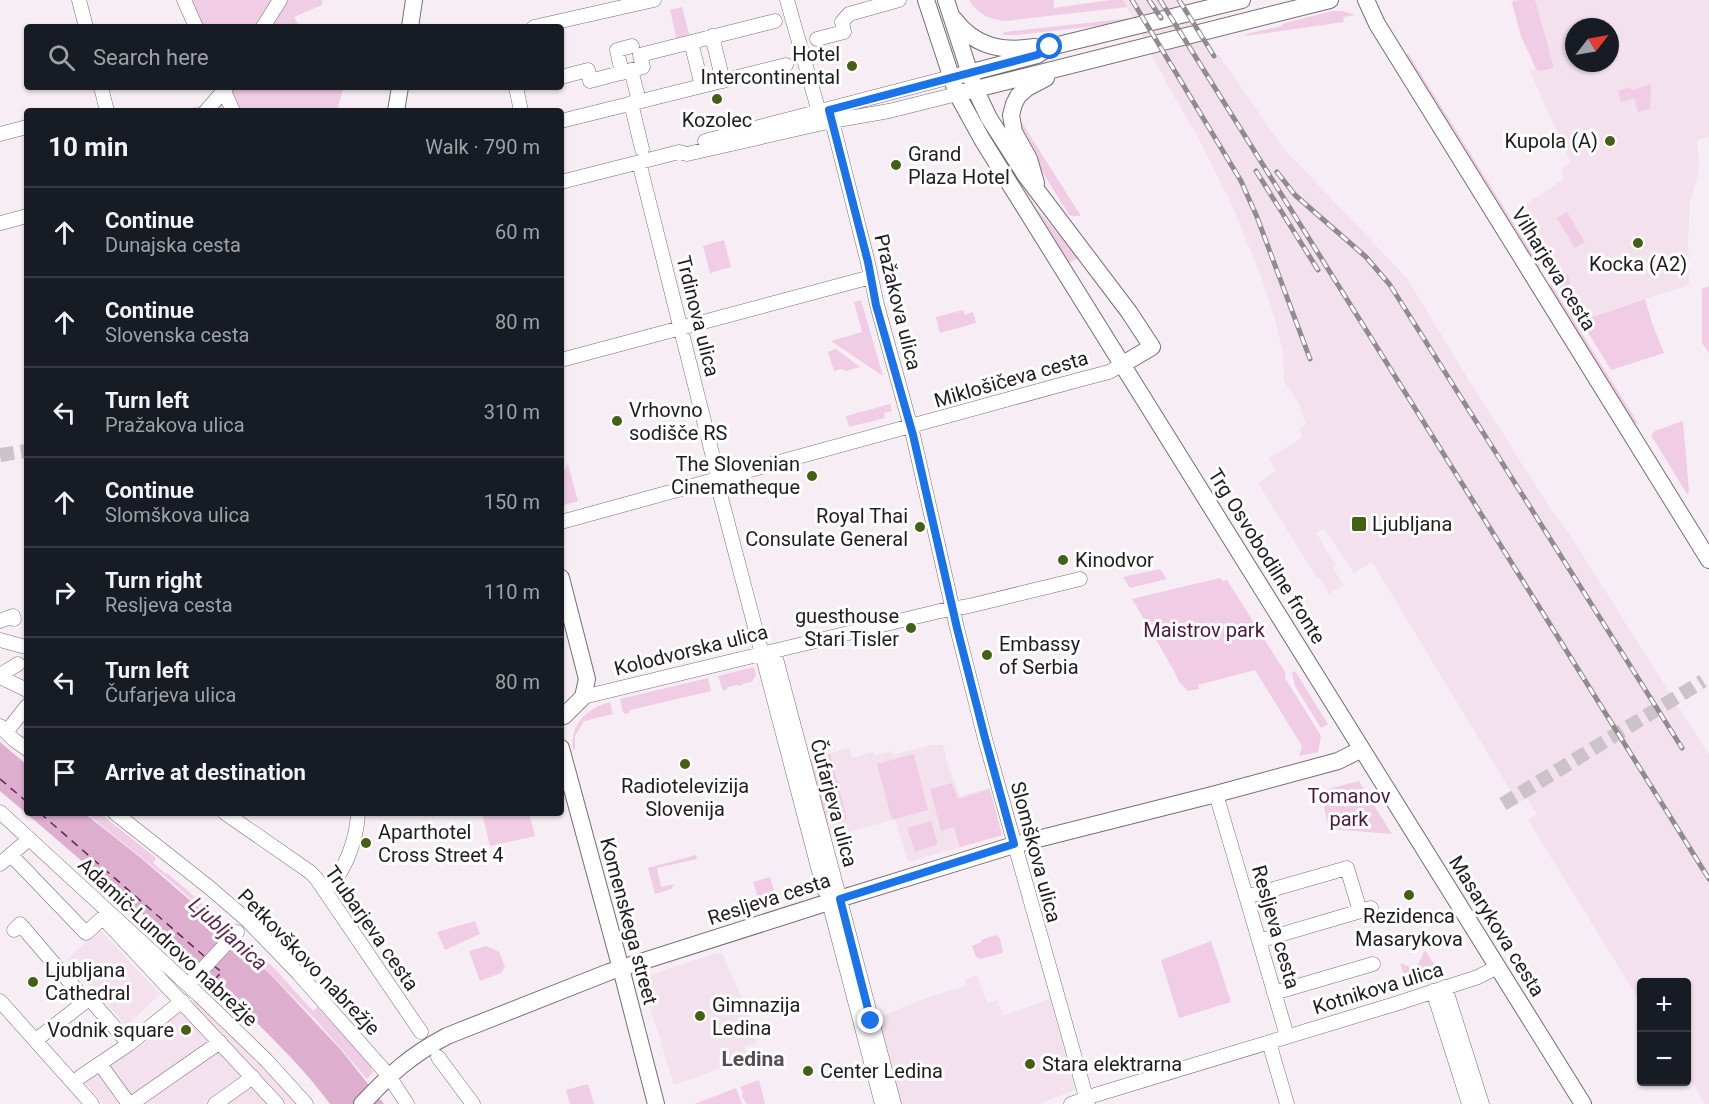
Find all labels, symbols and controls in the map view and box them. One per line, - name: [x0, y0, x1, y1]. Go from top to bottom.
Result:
- north arrow: [1565, 18, 1619, 72]
- search box: [24, 24, 564, 90]
- route start: [1036, 33, 1062, 59]
- icon: search: [45, 41, 78, 74]
- place label: Hotel Intercontinental: [700, 42, 840, 89]
- text: Search here: [93, 45, 209, 70]
- marker: Hotel Intercontinental: [845, 59, 859, 73]
- marker: Kozolec: [710, 92, 724, 106]
- place label: Kozolec: [682, 108, 752, 132]
- place label: Kupola (A): [1504, 129, 1598, 153]
- text: 10 min: [48, 132, 128, 162]
- marker: Kupola (A): [1603, 134, 1617, 148]
- text: Walk · 790 m: [425, 135, 540, 159]
- place label: Grand Plaza Hotel: [908, 142, 1010, 189]
- marker: Grand Plaza Hotel: [889, 158, 903, 172]
- street label: Vilharjeva cesta: [1507, 203, 1601, 335]
- text: Continue: [105, 208, 194, 233]
- icon: ahead: [48, 216, 81, 249]
- text: 60 m: [495, 220, 540, 244]
- street label: Pražakova ulica: [869, 231, 927, 373]
- text: Dunajska cesta: [105, 233, 241, 257]
- marker: Kocka (A2): [1631, 236, 1645, 250]
- place label: Kocka (A2): [1589, 252, 1687, 276]
- street label: Trdinova ulica: [671, 253, 725, 379]
- text: Continue: [105, 298, 194, 323]
- icon: ahead: [48, 306, 81, 339]
- text: 80 m: [495, 310, 540, 334]
- text: Slovenska cesta: [105, 323, 249, 347]
- street label: Miklošičeva cesta: [931, 346, 1091, 412]
- text: Turn left: [105, 388, 189, 413]
- icon: left: [48, 396, 81, 429]
- place label: Vrhovno sodišče RS: [629, 398, 728, 445]
- text: 310 m: [484, 400, 540, 424]
- text: Pražakova ulica: [105, 413, 245, 437]
- marker: Vrhovno sodišče RS: [610, 414, 624, 428]
- place label: The Slovenian Cinematheque: [671, 452, 800, 499]
- street label: Trg Osvobodilne fronte: [1203, 464, 1331, 648]
- marker: The Slovenian Cinematheque: [805, 469, 819, 483]
- text: Continue: [105, 478, 194, 503]
- icon: ahead: [48, 486, 81, 519]
- text: 150 m: [484, 490, 540, 514]
- text: Slomškova ulica: [105, 503, 250, 527]
- place label: Royal Thai Consulate General: [745, 504, 908, 551]
- place label: Ljubljana: [1372, 512, 1452, 536]
- marker: Ljubljana: [1350, 515, 1368, 533]
- marker: Royal Thai Consulate General: [913, 520, 927, 534]
- place label: Kinodvor: [1075, 548, 1154, 572]
- marker: Kinodvor: [1056, 553, 1070, 567]
- text: Turn right: [105, 568, 202, 593]
- icon: right: [48, 576, 81, 609]
- text: 110 m: [484, 580, 540, 604]
- text: Resljeva cesta: [105, 593, 233, 617]
- place label: guesthouse Stari Tisler: [795, 604, 899, 651]
- park label: Maistrov park: [1143, 618, 1266, 642]
- street label: Kolodvorska ulica: [612, 619, 770, 681]
- marker: guesthouse Stari Tisler: [904, 621, 918, 635]
- place label: Embassy of Serbia: [999, 632, 1081, 679]
- marker: Embassy of Serbia: [980, 648, 994, 662]
- text: Turn left: [105, 658, 189, 683]
- icon: left: [48, 666, 81, 699]
- text: 80 m: [495, 670, 540, 694]
- text: Čufarjeva ulica: [105, 683, 236, 707]
- street label: Čufarjeva ulica: [805, 736, 863, 870]
- icon: arrive: [48, 756, 81, 789]
- marker: Radiotelevizija Slovenija: [678, 757, 692, 771]
- text: Arrive at destination: [105, 760, 306, 785]
- place label: Radiotelevizija Slovenija: [621, 774, 749, 821]
- street label: Slomškova ulica: [1006, 779, 1066, 925]
- park label: Tomanov park: [1308, 784, 1391, 831]
- place label: Aparthotel Cross Street 4: [378, 820, 504, 867]
- street label: Komenskega street: [595, 835, 663, 1007]
- marker: Aparthotel Cross Street 4: [359, 836, 373, 850]
- street label: Masarykova cesta: [1444, 851, 1550, 1001]
- street label: Adamič-Lundrovo nabrežje: [73, 853, 263, 1031]
- street label: Trubarjeva cesta: [320, 861, 424, 995]
- street label: Resljeva cesta: [1247, 862, 1305, 992]
- street label: Resljeva cesta: [705, 868, 833, 930]
- street label: Petkovškovo nabrežje: [233, 884, 385, 1040]
- marker: Rezidenca Masarykova: [1402, 888, 1416, 902]
- water label: Ljubljanica: [184, 893, 272, 975]
- place label: Rezidenca Masarykova: [1355, 904, 1463, 951]
- street label: Kotnikova ulica: [1310, 957, 1446, 1019]
- place label: Ljubljana Cathedral: [45, 958, 130, 1005]
- marker: Ljubljana Cathedral: [26, 975, 40, 989]
- map controls: [1637, 978, 1691, 1086]
- button: +: [1637, 978, 1691, 1032]
- place label: Gimnazija Ledina: [712, 993, 800, 1040]
- route end: [857, 1007, 883, 1033]
- marker: Gimnazija Ledina: [693, 1009, 707, 1023]
- place label: Vodnik square: [47, 1018, 174, 1042]
- marker: Vodnik square: [179, 1023, 193, 1037]
- button: −: [1637, 1032, 1691, 1086]
- district label: Ledina: [721, 1047, 785, 1071]
- place label: Stara elektrarna: [1042, 1052, 1182, 1076]
- marker: Stara elektrarna: [1023, 1057, 1037, 1071]
- place label: Center Ledina: [820, 1059, 943, 1083]
- marker: Center Ledina: [801, 1064, 815, 1078]

